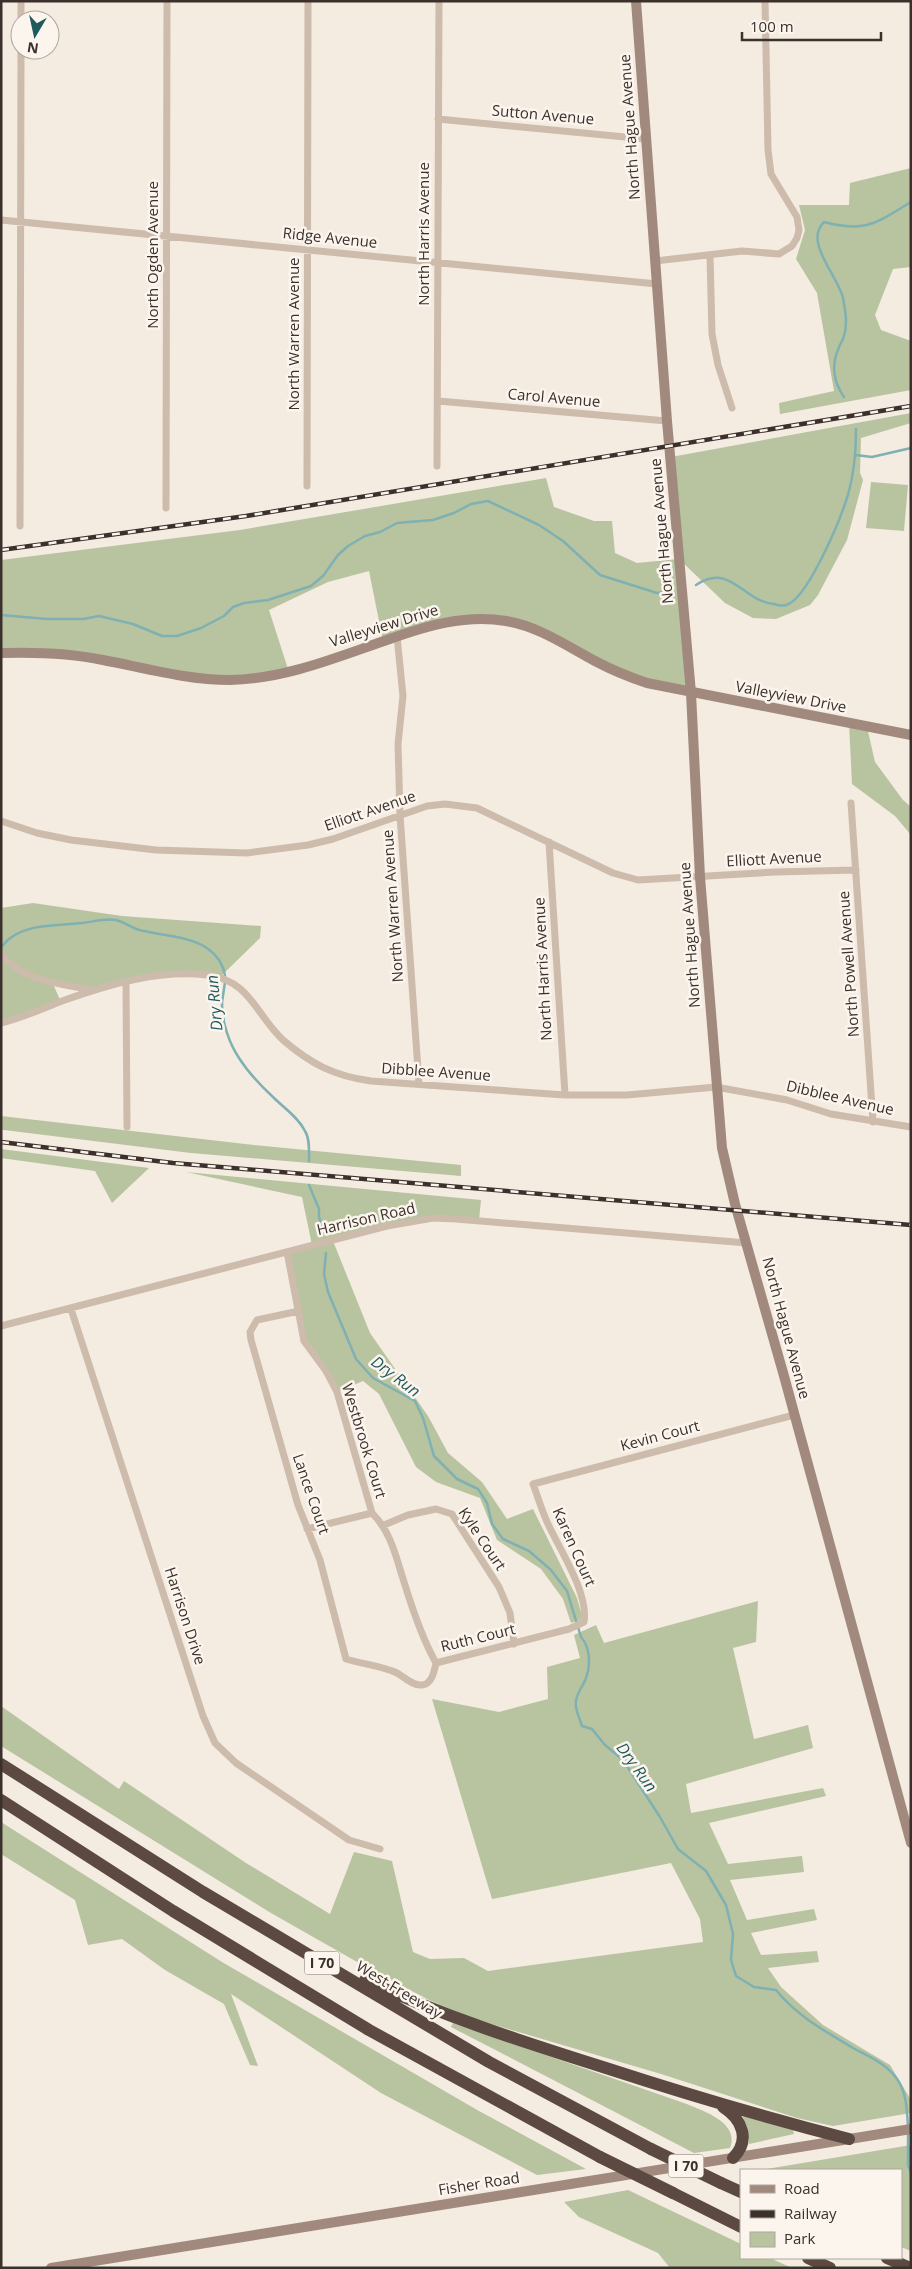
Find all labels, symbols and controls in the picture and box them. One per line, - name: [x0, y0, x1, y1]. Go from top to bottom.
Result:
- north arrow: [10, 10, 60, 60]
- scale bar: [742, 10, 881, 42]
- text: 100 m: [750, 16, 794, 36]
- text: N: [26, 38, 40, 59]
- street label: North Hague Avenue: [614, 53, 644, 201]
- street label: Sutton Avenue: [491, 100, 595, 128]
- street label: North Harris Avenue: [413, 162, 433, 306]
- street label: North Ogden Avenue: [142, 181, 162, 329]
- street label: Ridge Avenue: [282, 222, 378, 252]
- street label: North Warren Avenue: [283, 257, 303, 411]
- street label: Carol Avenue: [507, 383, 601, 411]
- street label: North Hague Avenue: [645, 457, 677, 605]
- street label: Valleyview Drive: [327, 599, 441, 651]
- street label: Valleyview Drive: [734, 675, 848, 717]
- street label: Elliott Avenue: [321, 785, 418, 835]
- street label: North Warren Avenue: [377, 829, 407, 983]
- street label: Elliott Avenue: [726, 846, 822, 870]
- street label: North Hague Avenue: [674, 861, 704, 1009]
- street label: North Powell Avenue: [833, 890, 863, 1038]
- street label: North Harris Avenue: [528, 897, 556, 1041]
- water label: Dry Run: [201, 974, 227, 1032]
- street label: Dibblee Avenue: [381, 1057, 492, 1085]
- street label: Dibblee Avenue: [784, 1075, 896, 1119]
- street label: Harrison Road: [315, 1197, 417, 1239]
- street label: North Hague Avenue: [758, 1255, 816, 1401]
- water label: Dry Run: [367, 1350, 425, 1402]
- street label: Westbrook Court: [338, 1381, 392, 1501]
- street label: Kevin Court: [618, 1415, 702, 1455]
- street label: Lance Court: [289, 1451, 335, 1537]
- street label: Kyle Court: [454, 1503, 511, 1574]
- street label: Karen Court: [549, 1504, 601, 1589]
- street label: Harrison Drive: [161, 1564, 211, 1667]
- street label: Ruth Court: [438, 1618, 517, 1656]
- water label: Dry Run: [612, 1738, 662, 1796]
- road number: I 70: [304, 1952, 340, 1975]
- street label: West Freeway: [353, 1956, 447, 2023]
- road number: I 70: [668, 2154, 704, 2178]
- street label: Fisher Road: [437, 2167, 521, 2199]
- legend: [740, 2169, 902, 2259]
- text: Road: [784, 2178, 820, 2198]
- text: Railway: [784, 2203, 837, 2223]
- text: Park: [784, 2228, 815, 2248]

